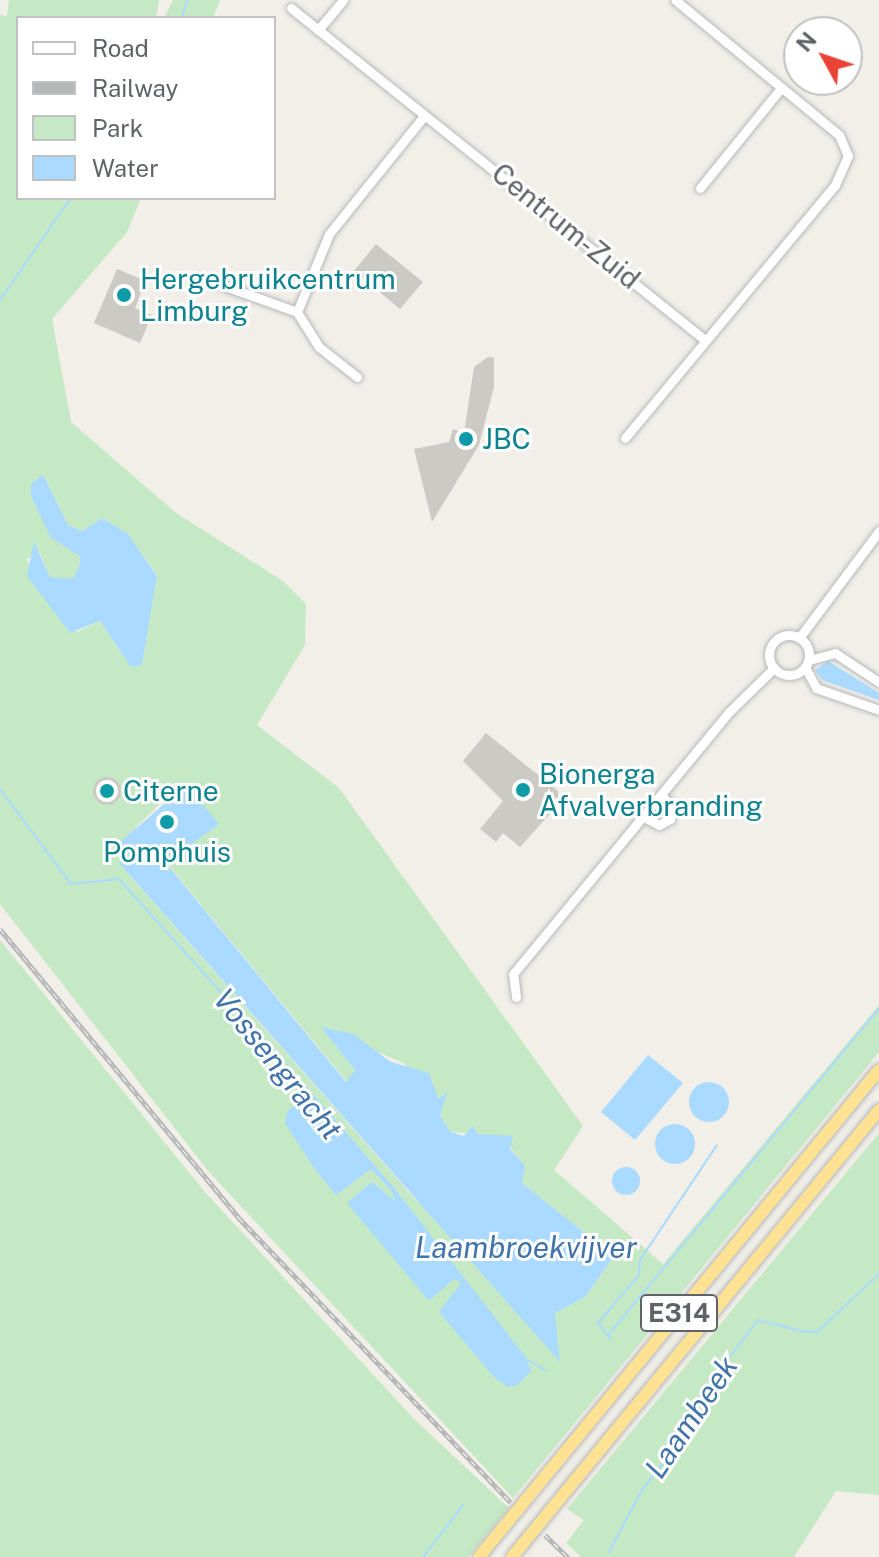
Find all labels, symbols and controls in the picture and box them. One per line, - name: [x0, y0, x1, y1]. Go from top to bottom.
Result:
- legend: [16, 16, 276, 200]
- north arrow: [783, 16, 863, 96]
- text: N: [791, 27, 822, 57]
- text: Road: [92, 34, 149, 62]
- text: Railway: [92, 74, 178, 102]
- text: Park: [92, 114, 143, 142]
- text: Water: [92, 154, 159, 182]
- street label: Centrum-Zuid: [485, 156, 647, 296]
- place label: Hergebruikcentrum Limburg: [140, 262, 396, 328]
- marker: Hergebruikcentrum Limburg: [115, 286, 133, 304]
- place label: JBC: [482, 422, 531, 456]
- marker: JBC: [457, 430, 475, 448]
- place label: Bionerga Afvalverbranding: [539, 757, 763, 823]
- place label: Citerne: [123, 774, 219, 808]
- marker: Bionerga Afvalverbranding: [514, 781, 532, 799]
- marker: Citerne: [98, 782, 116, 800]
- marker: Pomphuis: [158, 813, 176, 831]
- place label: Pomphuis: [103, 835, 231, 869]
- water label: Vossengracht: [206, 981, 350, 1147]
- water label: Laambroekvijver: [415, 1229, 637, 1265]
- road number: E314: [639, 1291, 719, 1335]
- water label: Laambeek: [637, 1349, 745, 1485]

